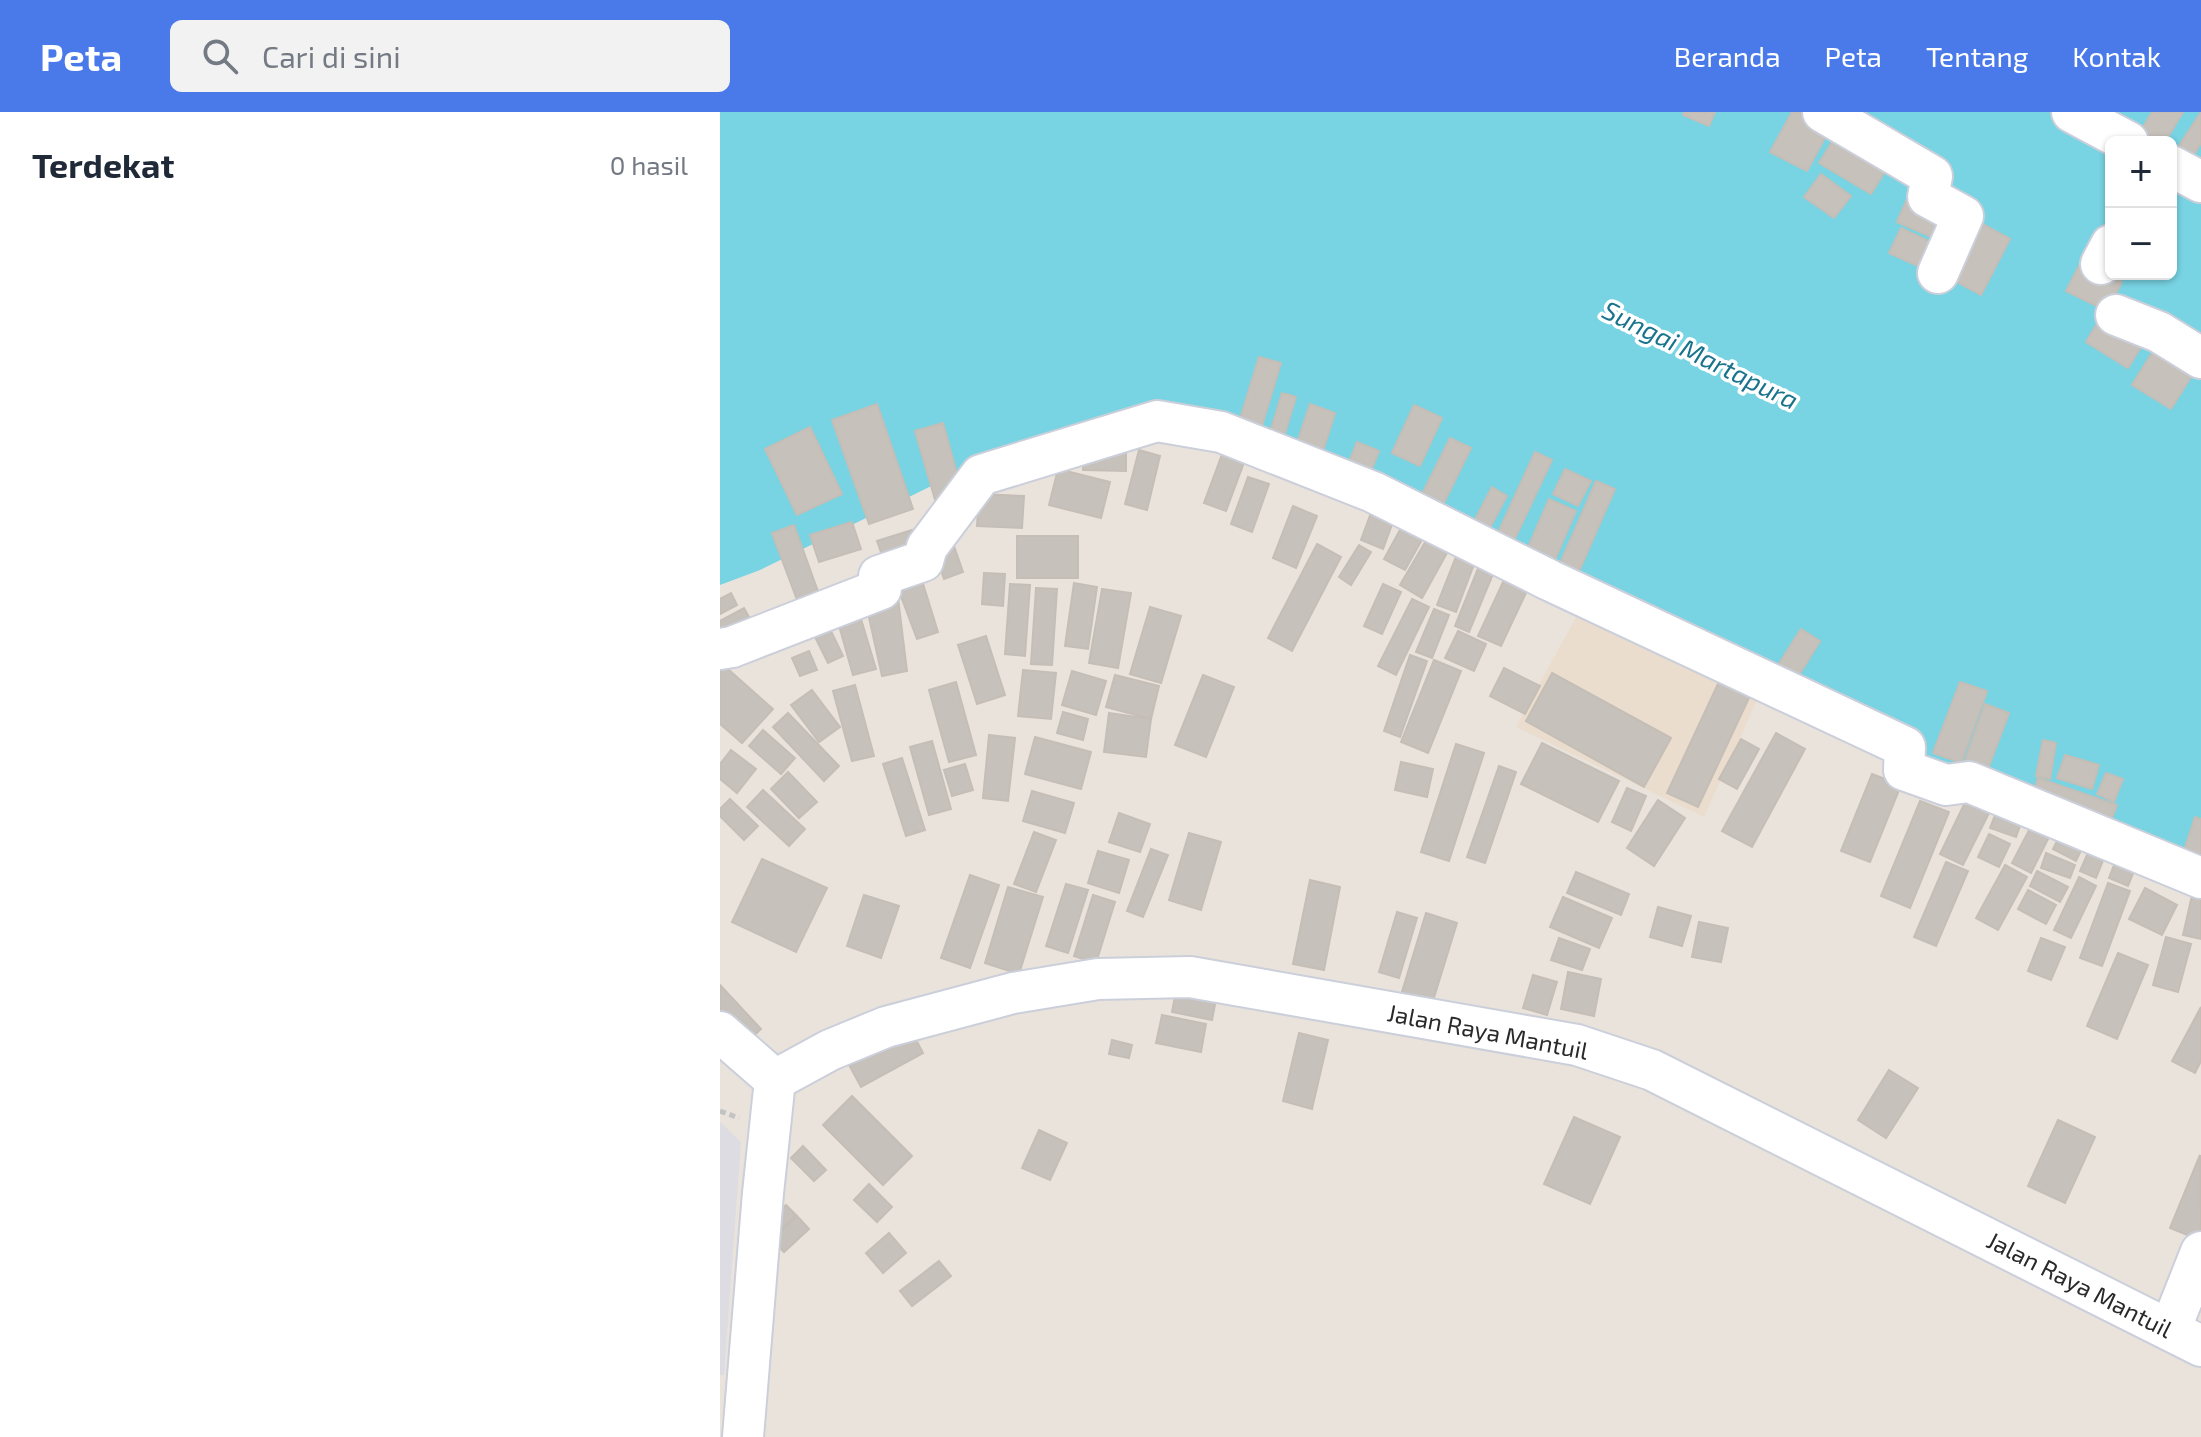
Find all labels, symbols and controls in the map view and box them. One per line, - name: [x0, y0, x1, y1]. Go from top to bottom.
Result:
- search box: [170, 20, 730, 92]
- text: Peta: [40, 33, 122, 79]
- icon: search: [198, 34, 242, 78]
- text: Cari di sini: [262, 38, 401, 74]
- text: Beranda: [1674, 39, 1781, 73]
- text: Peta: [1825, 39, 1882, 73]
- text: Tentang: [1926, 39, 2028, 73]
- text: Kontak: [2072, 39, 2161, 73]
- map controls: [2105, 136, 2177, 280]
- button: +: [2105, 136, 2177, 208]
- text: Terdekat: [32, 144, 174, 185]
- text: 0 hasil: [610, 149, 688, 180]
- button: −: [2105, 208, 2177, 280]
- water label: Sungai Martapura: [1598, 293, 1804, 415]
- street label: Jalan Raya Mantuil: [1385, 997, 1591, 1065]
- street label: Jalan Raya Mantuil: [1982, 1225, 2178, 1343]

